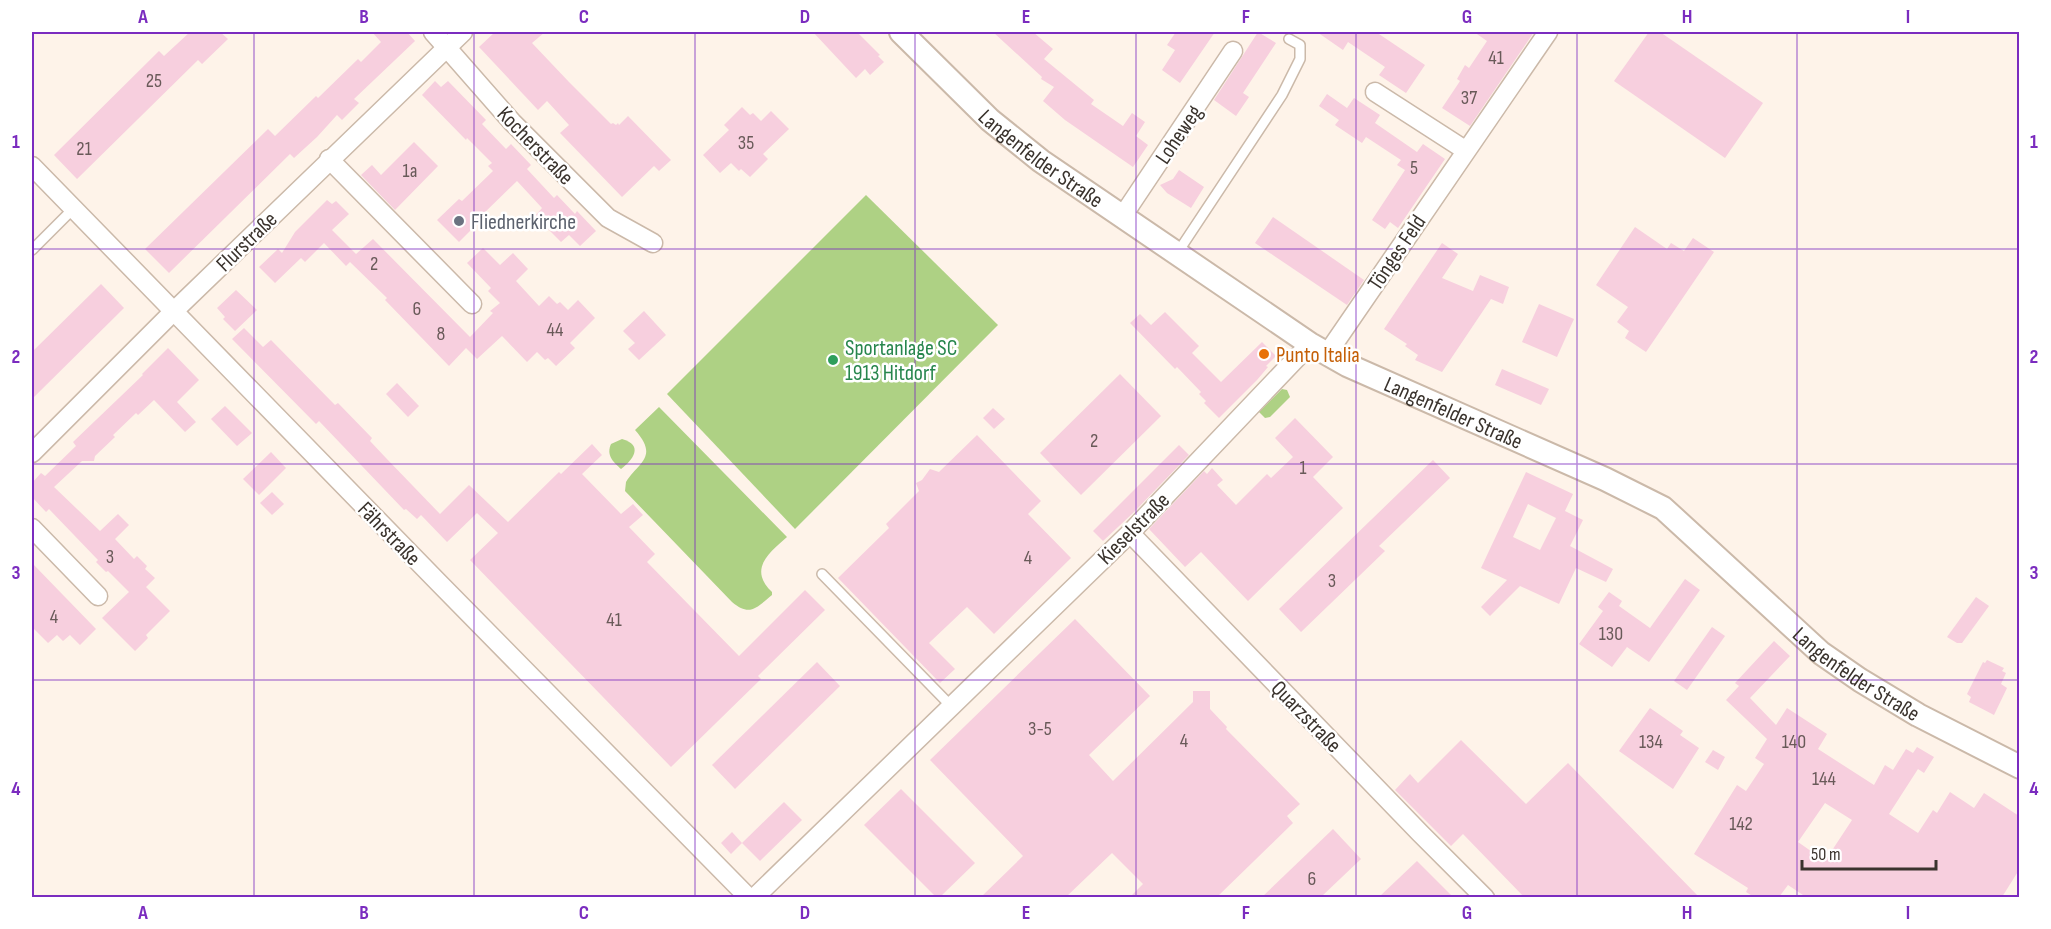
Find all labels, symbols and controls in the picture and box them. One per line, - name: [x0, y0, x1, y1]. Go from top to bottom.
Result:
- text: A: [137, 5, 148, 29]
- text: B: [359, 5, 369, 29]
- text: C: [579, 5, 589, 29]
- text: D: [800, 5, 810, 29]
- text: E: [1022, 5, 1030, 29]
- text: F: [1242, 5, 1250, 29]
- text: G: [1462, 5, 1472, 29]
- text: H: [1682, 5, 1692, 29]
- text: I: [1906, 5, 1910, 29]
- house number: 41: [1488, 46, 1504, 70]
- house number: 25: [146, 69, 162, 93]
- house number: 37: [1461, 86, 1477, 110]
- street label: Loheweg: [1150, 100, 1209, 169]
- street label: Kocherstraße: [491, 101, 579, 191]
- street label: Langenfelder Straße: [972, 104, 1108, 214]
- text: 1: [12, 130, 20, 154]
- text: 1: [2030, 130, 2038, 154]
- house number: 35: [738, 131, 754, 155]
- house number: 21: [76, 137, 92, 161]
- house number: 5: [1410, 156, 1418, 180]
- house number: 1a: [403, 159, 417, 183]
- street label: Flurstraße: [211, 206, 283, 278]
- place label: Fliednerkirche: [471, 209, 576, 236]
- street label: Tönges Feld: [1362, 210, 1432, 296]
- marker: Fliednerkirche: [452, 214, 466, 228]
- house number: 2: [370, 252, 378, 276]
- house number: 6: [413, 297, 421, 321]
- house number: 44: [547, 318, 563, 342]
- house number: 8: [437, 322, 445, 346]
- place label: Sportanlage SC 1913 Hitdorf: [845, 335, 957, 387]
- place label: Punto Italia: [1276, 342, 1360, 369]
- text: 2: [12, 345, 20, 369]
- text: 2: [2030, 345, 2038, 369]
- marker: Punto Italia: [1257, 347, 1271, 361]
- marker: Sportanlage SC 1913 Hitdorf: [826, 353, 840, 367]
- street label: Langenfelder Straße: [1380, 371, 1526, 456]
- house number: 2: [1090, 429, 1098, 453]
- house number: 1: [1300, 456, 1307, 480]
- street label: Kieselstraße: [1092, 487, 1176, 571]
- street label: Fährstraße: [352, 496, 426, 572]
- house number: 3: [106, 545, 114, 569]
- house number: 4: [1024, 546, 1032, 570]
- text: 3: [12, 561, 21, 585]
- text: 3: [2030, 561, 2039, 585]
- house number: 3: [1328, 569, 1336, 593]
- house number: 4: [50, 605, 58, 629]
- house number: 41: [606, 608, 622, 632]
- house number: 130: [1599, 622, 1623, 646]
- street label: Langenfelder Straße: [1786, 622, 1924, 728]
- street label: Quarzstraße: [1265, 675, 1347, 759]
- house number: 3-5: [1028, 717, 1052, 741]
- house number: 4: [1180, 729, 1188, 753]
- house number: 134: [1639, 730, 1663, 754]
- house number: 140: [1782, 730, 1806, 754]
- house number: 144: [1812, 767, 1836, 791]
- text: 4: [11, 777, 21, 801]
- text: 4: [2029, 777, 2039, 801]
- house number: 142: [1729, 812, 1753, 836]
- scale bar: [1802, 833, 1936, 871]
- text: 50 m: [1811, 844, 1841, 865]
- house number: 6: [1308, 867, 1316, 891]
- text: A: [137, 901, 148, 925]
- text: B: [359, 901, 369, 925]
- text: C: [579, 901, 589, 925]
- text: D: [800, 901, 810, 925]
- text: E: [1022, 901, 1030, 925]
- text: F: [1242, 901, 1250, 925]
- text: G: [1462, 901, 1472, 925]
- text: H: [1682, 901, 1692, 925]
- text: I: [1906, 901, 1910, 925]

